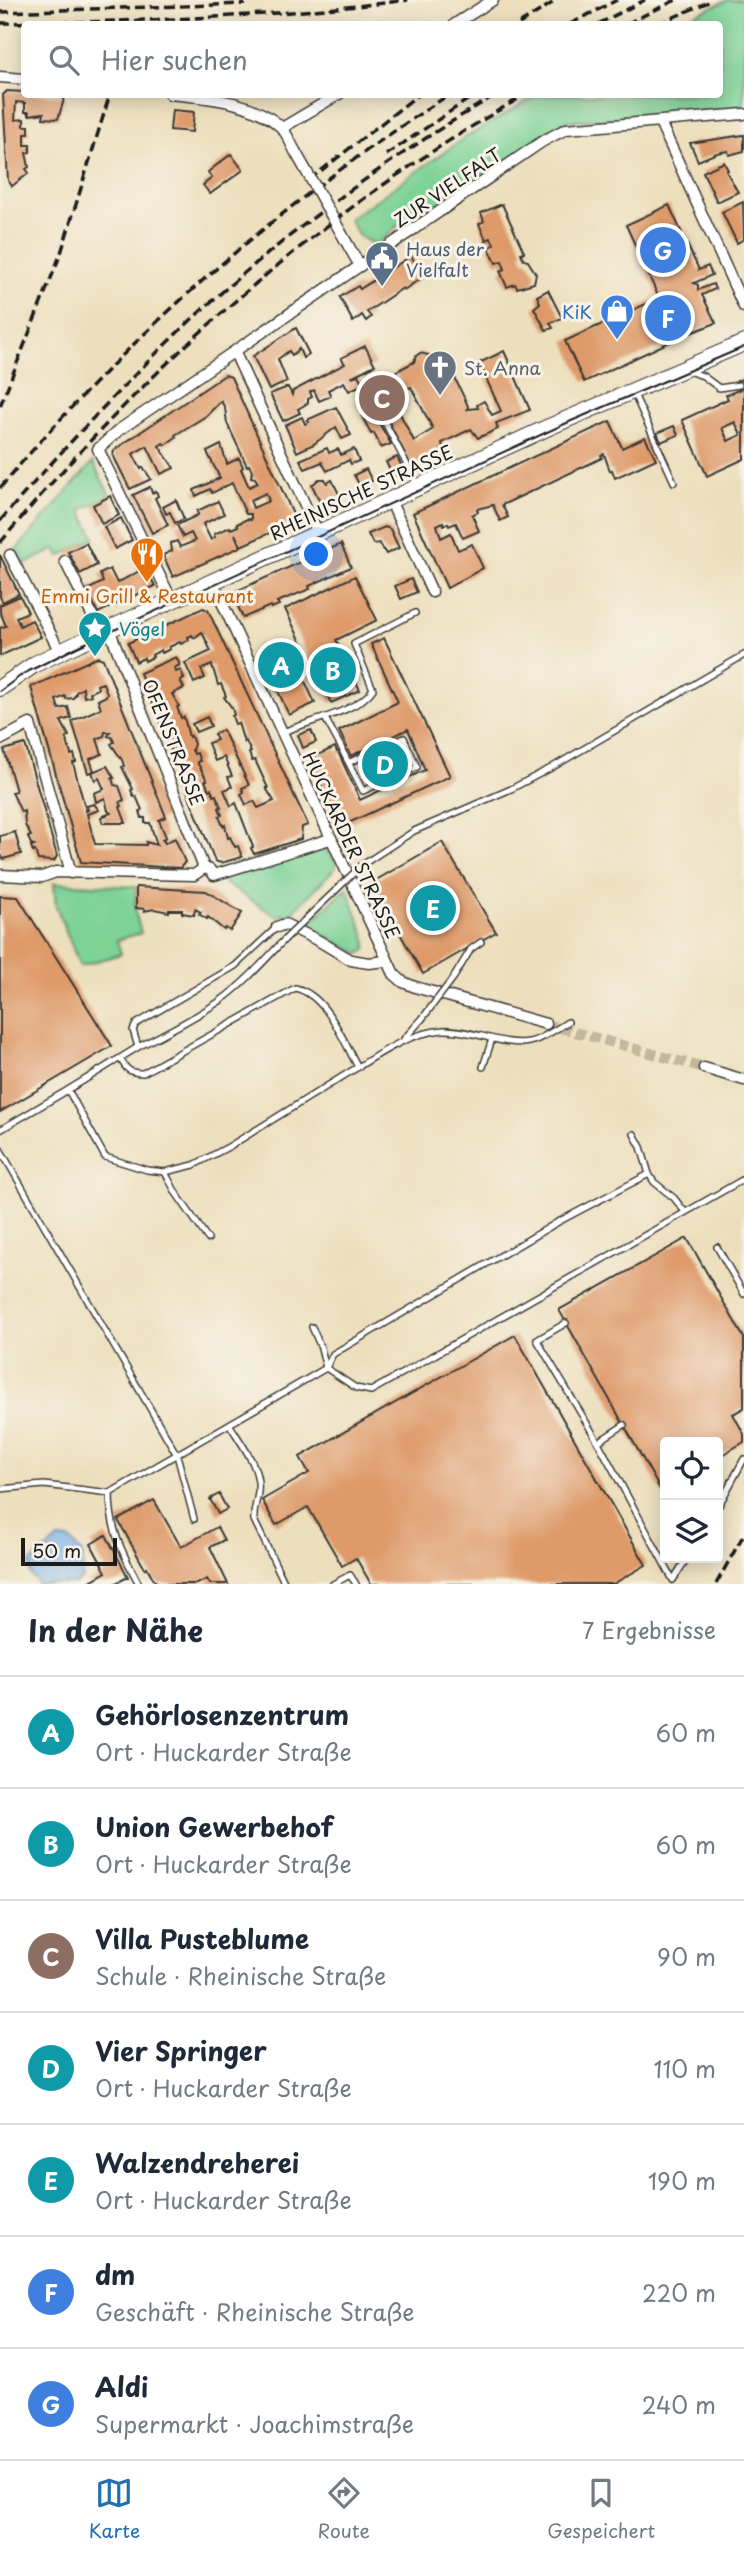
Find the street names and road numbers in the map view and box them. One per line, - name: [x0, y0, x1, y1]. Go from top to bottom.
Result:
- street label: ZUR VIELFALT: [387, 140, 507, 233]
- street label: RHEINISCHE STRASSE: [265, 438, 457, 546]
- street label: OFENSTRASSE: [136, 675, 212, 809]
- street label: HUCKARDER STRASSE: [299, 747, 405, 943]

